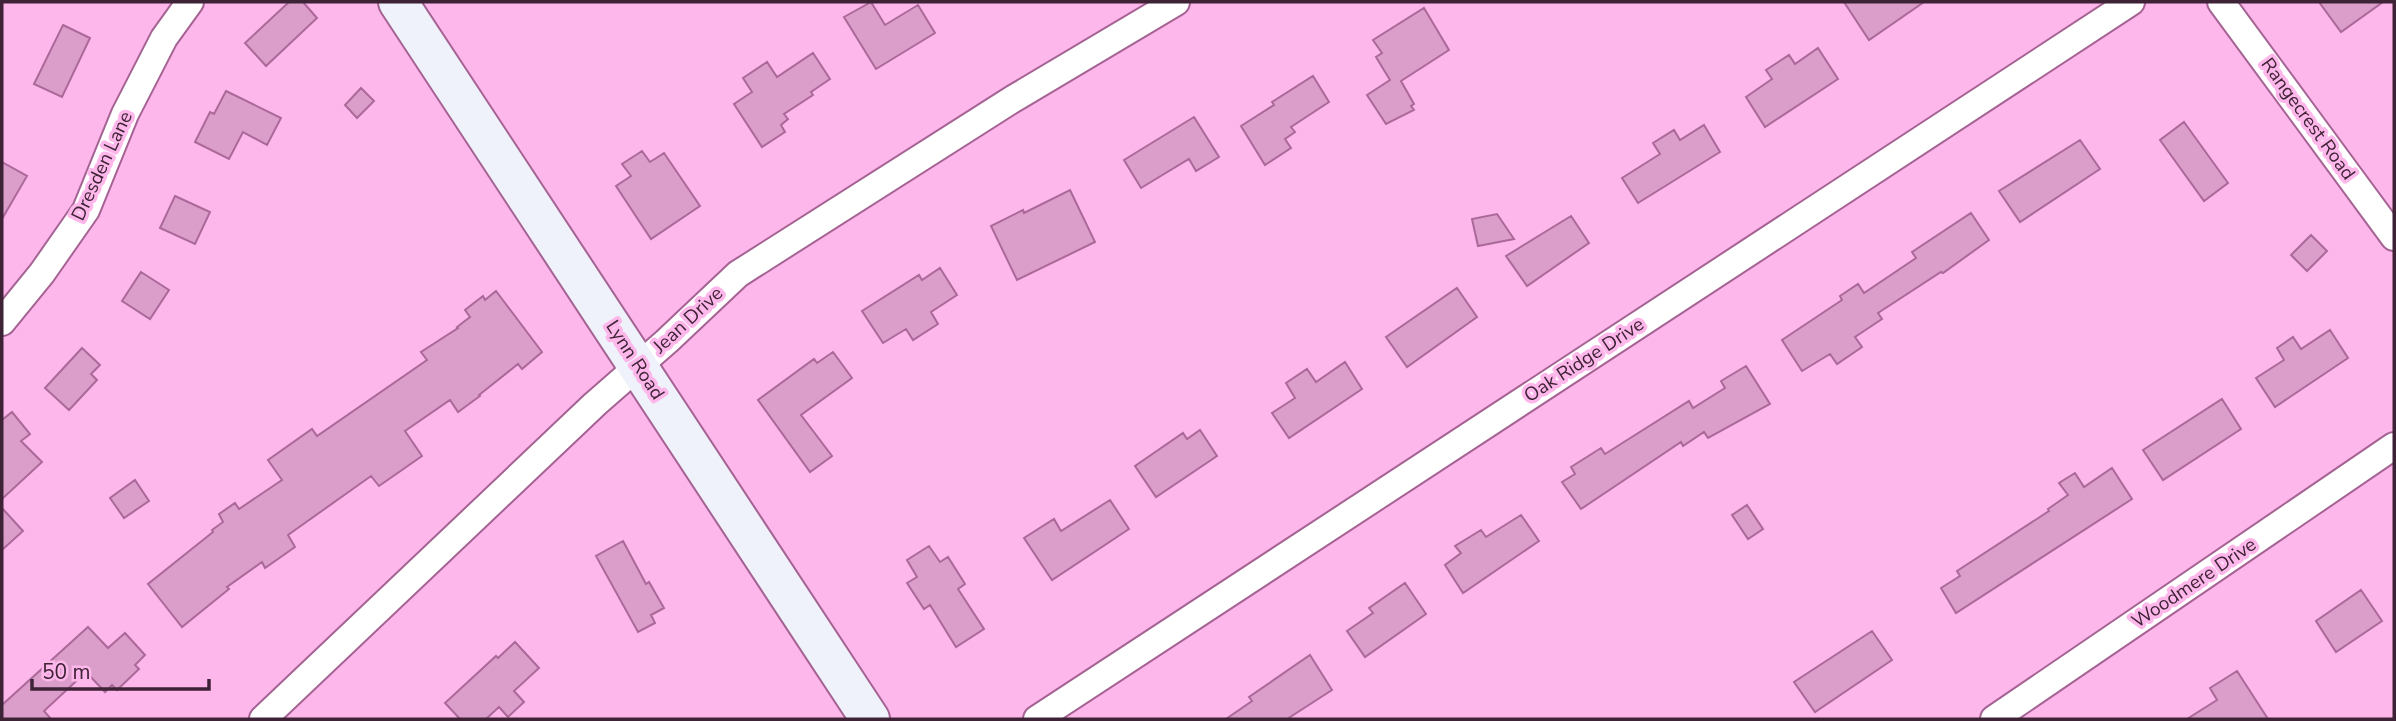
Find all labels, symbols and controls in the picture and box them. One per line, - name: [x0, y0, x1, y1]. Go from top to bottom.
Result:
- street label: Rangecrest Road: [2255, 53, 2361, 185]
- street label: Dresden Lane: [65, 107, 139, 225]
- street label: Jean Drive: [647, 281, 729, 360]
- street label: Oak Ridge Drive: [1519, 311, 1649, 409]
- street label: Lynn Road: [600, 315, 670, 405]
- street label: Woodmere Drive: [2127, 532, 2261, 634]
- scale bar: [32, 648, 208, 692]
- text: 50 m: [42, 658, 91, 686]

